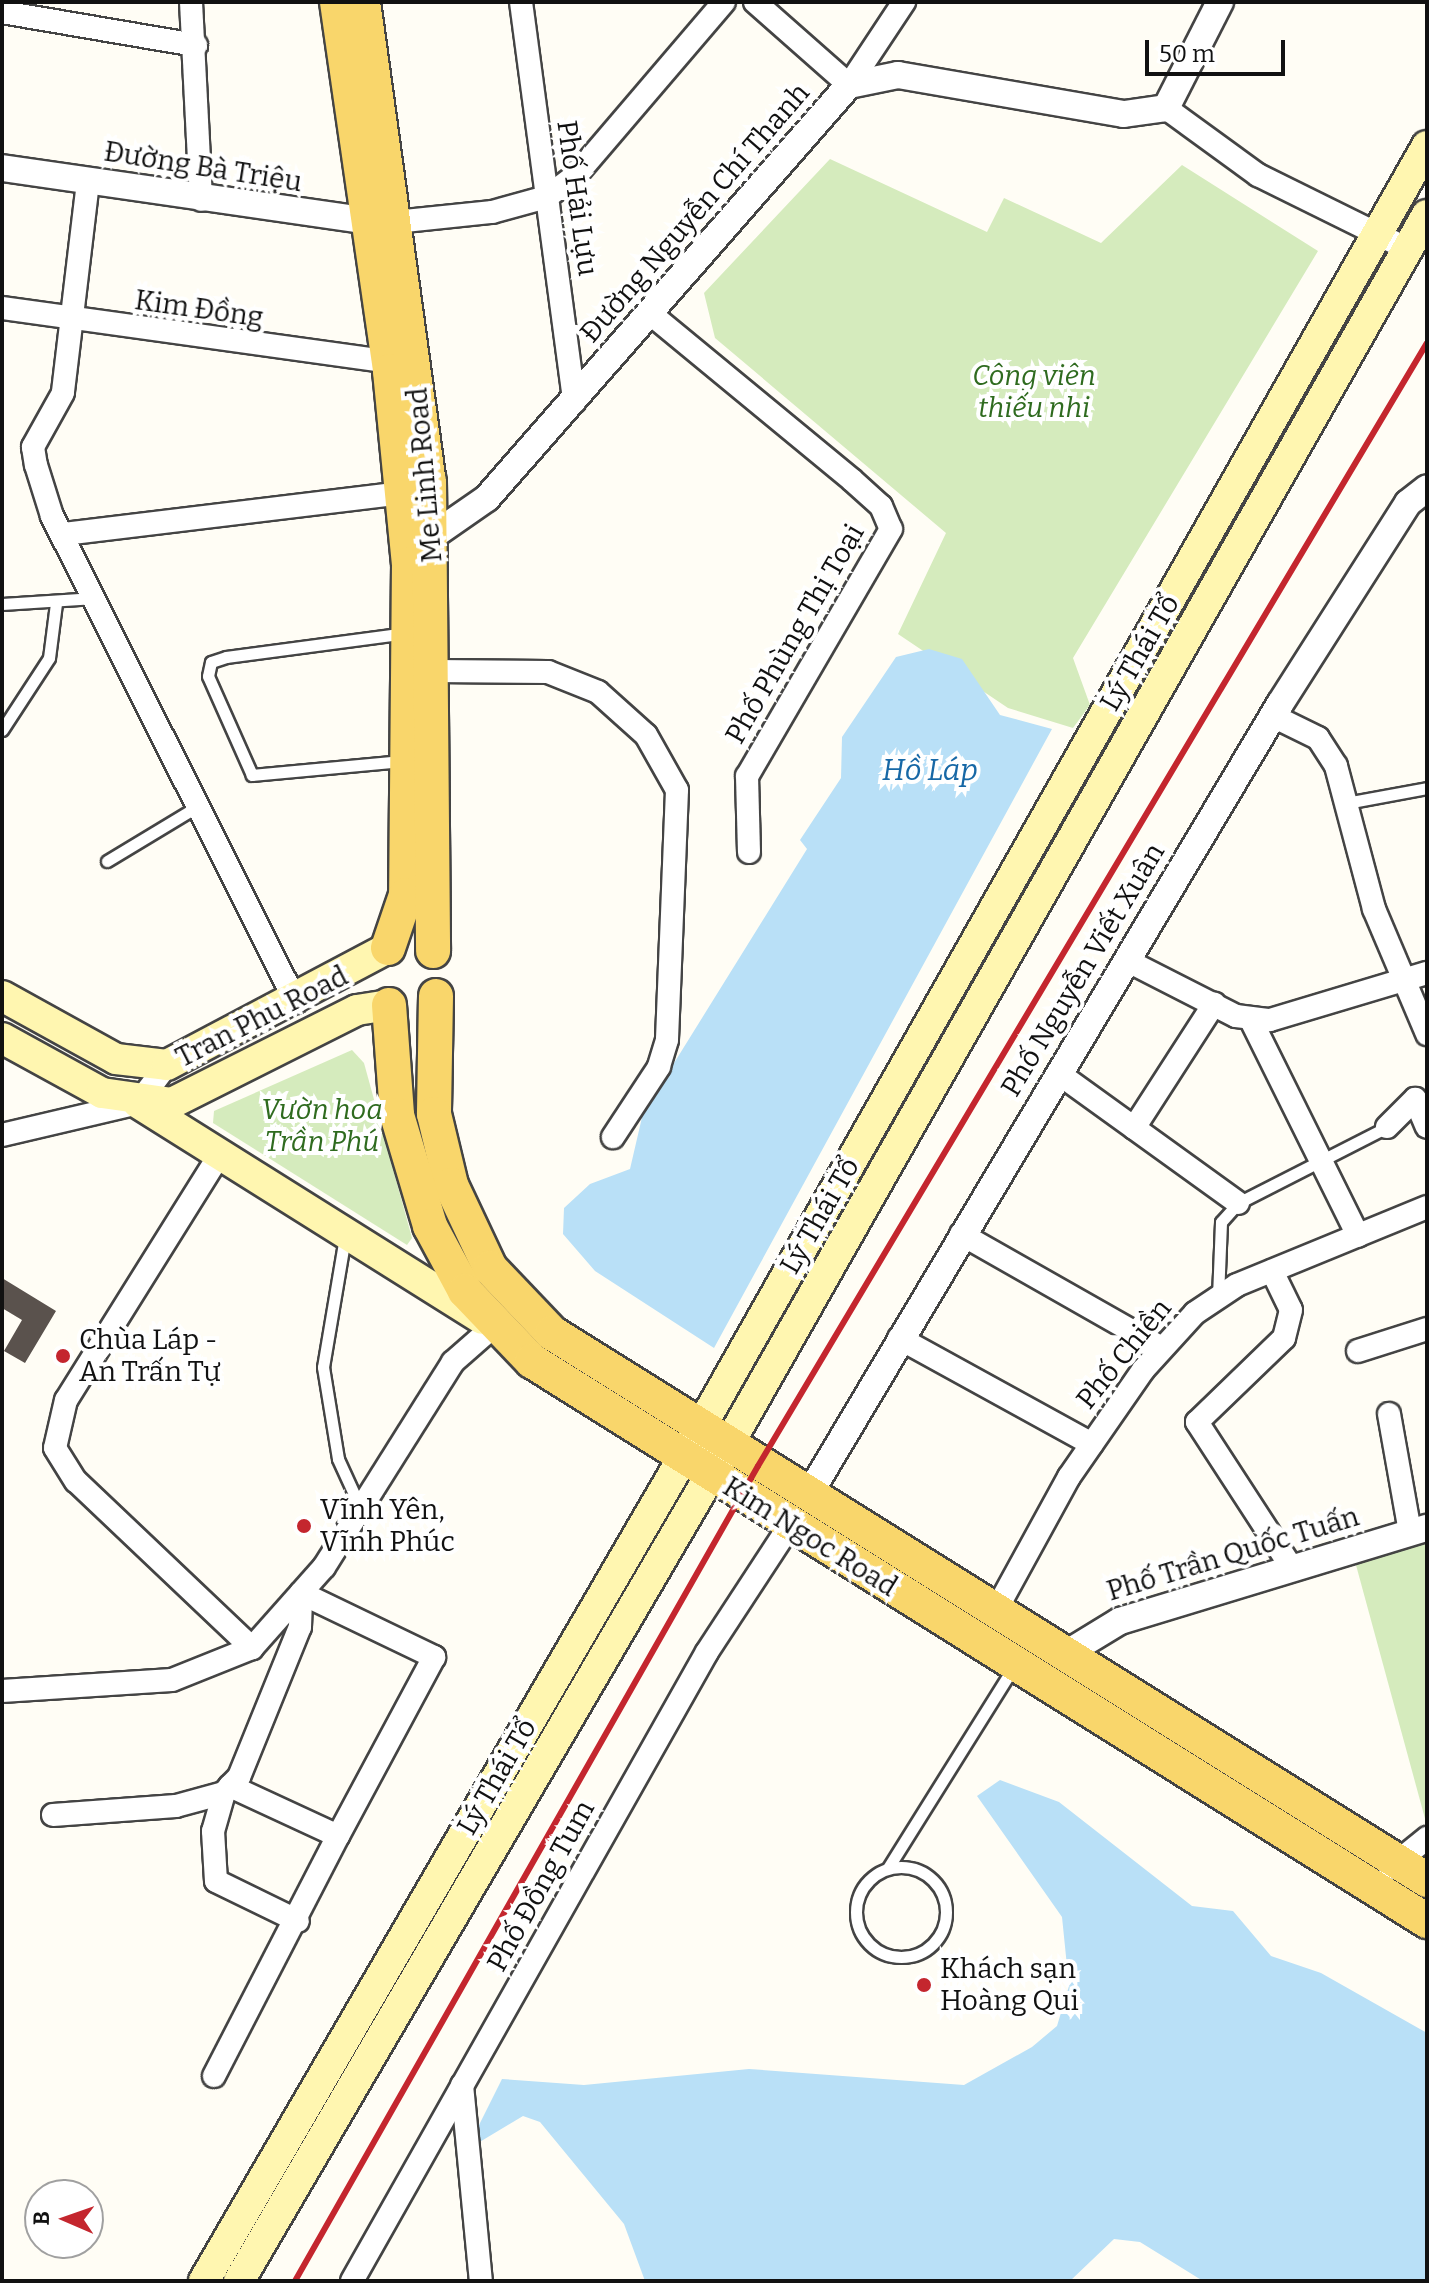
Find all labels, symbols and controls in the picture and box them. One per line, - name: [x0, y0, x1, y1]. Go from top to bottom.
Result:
- scale bar: [1149, 24, 1289, 74]
- text: 50 m: [1159, 40, 1215, 68]
- street label: Đường Nguyễn Chí Thanh: [573, 77, 817, 349]
- street label: Phố Hải Lựu: [549, 118, 605, 278]
- street label: Đường Bà Triệu: [102, 135, 304, 199]
- street label: Kim Đồng: [133, 283, 265, 335]
- park label: Công viên thiếu nhi: [972, 359, 1096, 425]
- street label: Me Linh Road: [401, 386, 449, 564]
- street label: Phố Phùng Thị Toại: [719, 518, 871, 750]
- street label: Lý Thái Tổ: [1093, 589, 1187, 717]
- water label: Hồ Láp: [882, 752, 978, 788]
- street label: Phố Nguyễn Viết Xuân: [994, 837, 1172, 1103]
- street label: Tran Phu Road: [170, 959, 354, 1075]
- park label: Vườn hoa Trần Phú: [261, 1093, 383, 1159]
- street label: Lý Thái Tổ: [773, 1152, 867, 1280]
- street label: Phố Chiền: [1070, 1292, 1178, 1416]
- place label: Chùa Láp - An Trấn Tự: [79, 1323, 221, 1389]
- marker: Chùa Láp - An Trấn Tự: [54, 1347, 72, 1365]
- street label: Kim Ngoc Road: [717, 1470, 903, 1604]
- place label: Vĩnh Yên, Vĩnh Phúc: [320, 1493, 455, 1559]
- street label: Phố Trần Quốc Tuấn: [1103, 1500, 1363, 1608]
- marker: Vĩnh Yên, Vĩnh Phúc: [295, 1517, 313, 1535]
- street label: Lý Thái Tổ: [450, 1713, 544, 1841]
- street label: Phố Đồng Tum: [480, 1795, 602, 1977]
- place label: Khách sạn Hoàng Qui: [940, 1952, 1079, 2018]
- marker: Khách sạn Hoàng Qui: [915, 1976, 933, 1994]
- north arrow: [24, 2179, 104, 2259]
- text: B: [28, 2211, 55, 2226]

